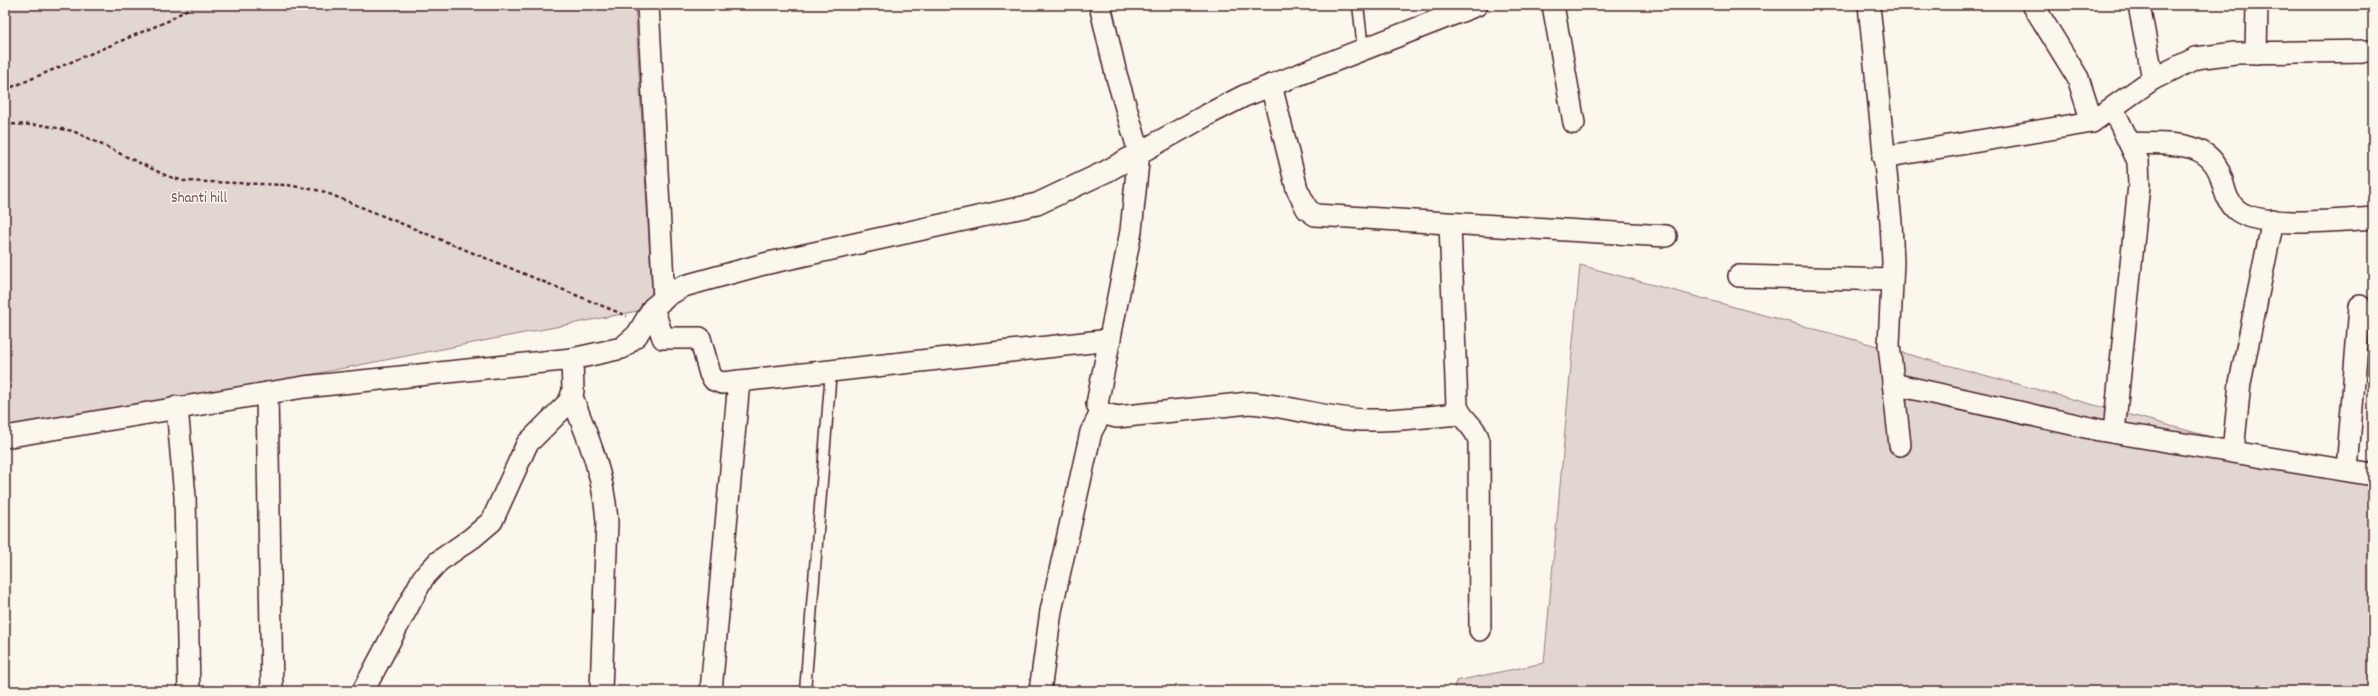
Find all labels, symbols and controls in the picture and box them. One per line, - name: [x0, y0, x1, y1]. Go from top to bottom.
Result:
- park label: Shanti hill: [171, 188, 227, 210]

